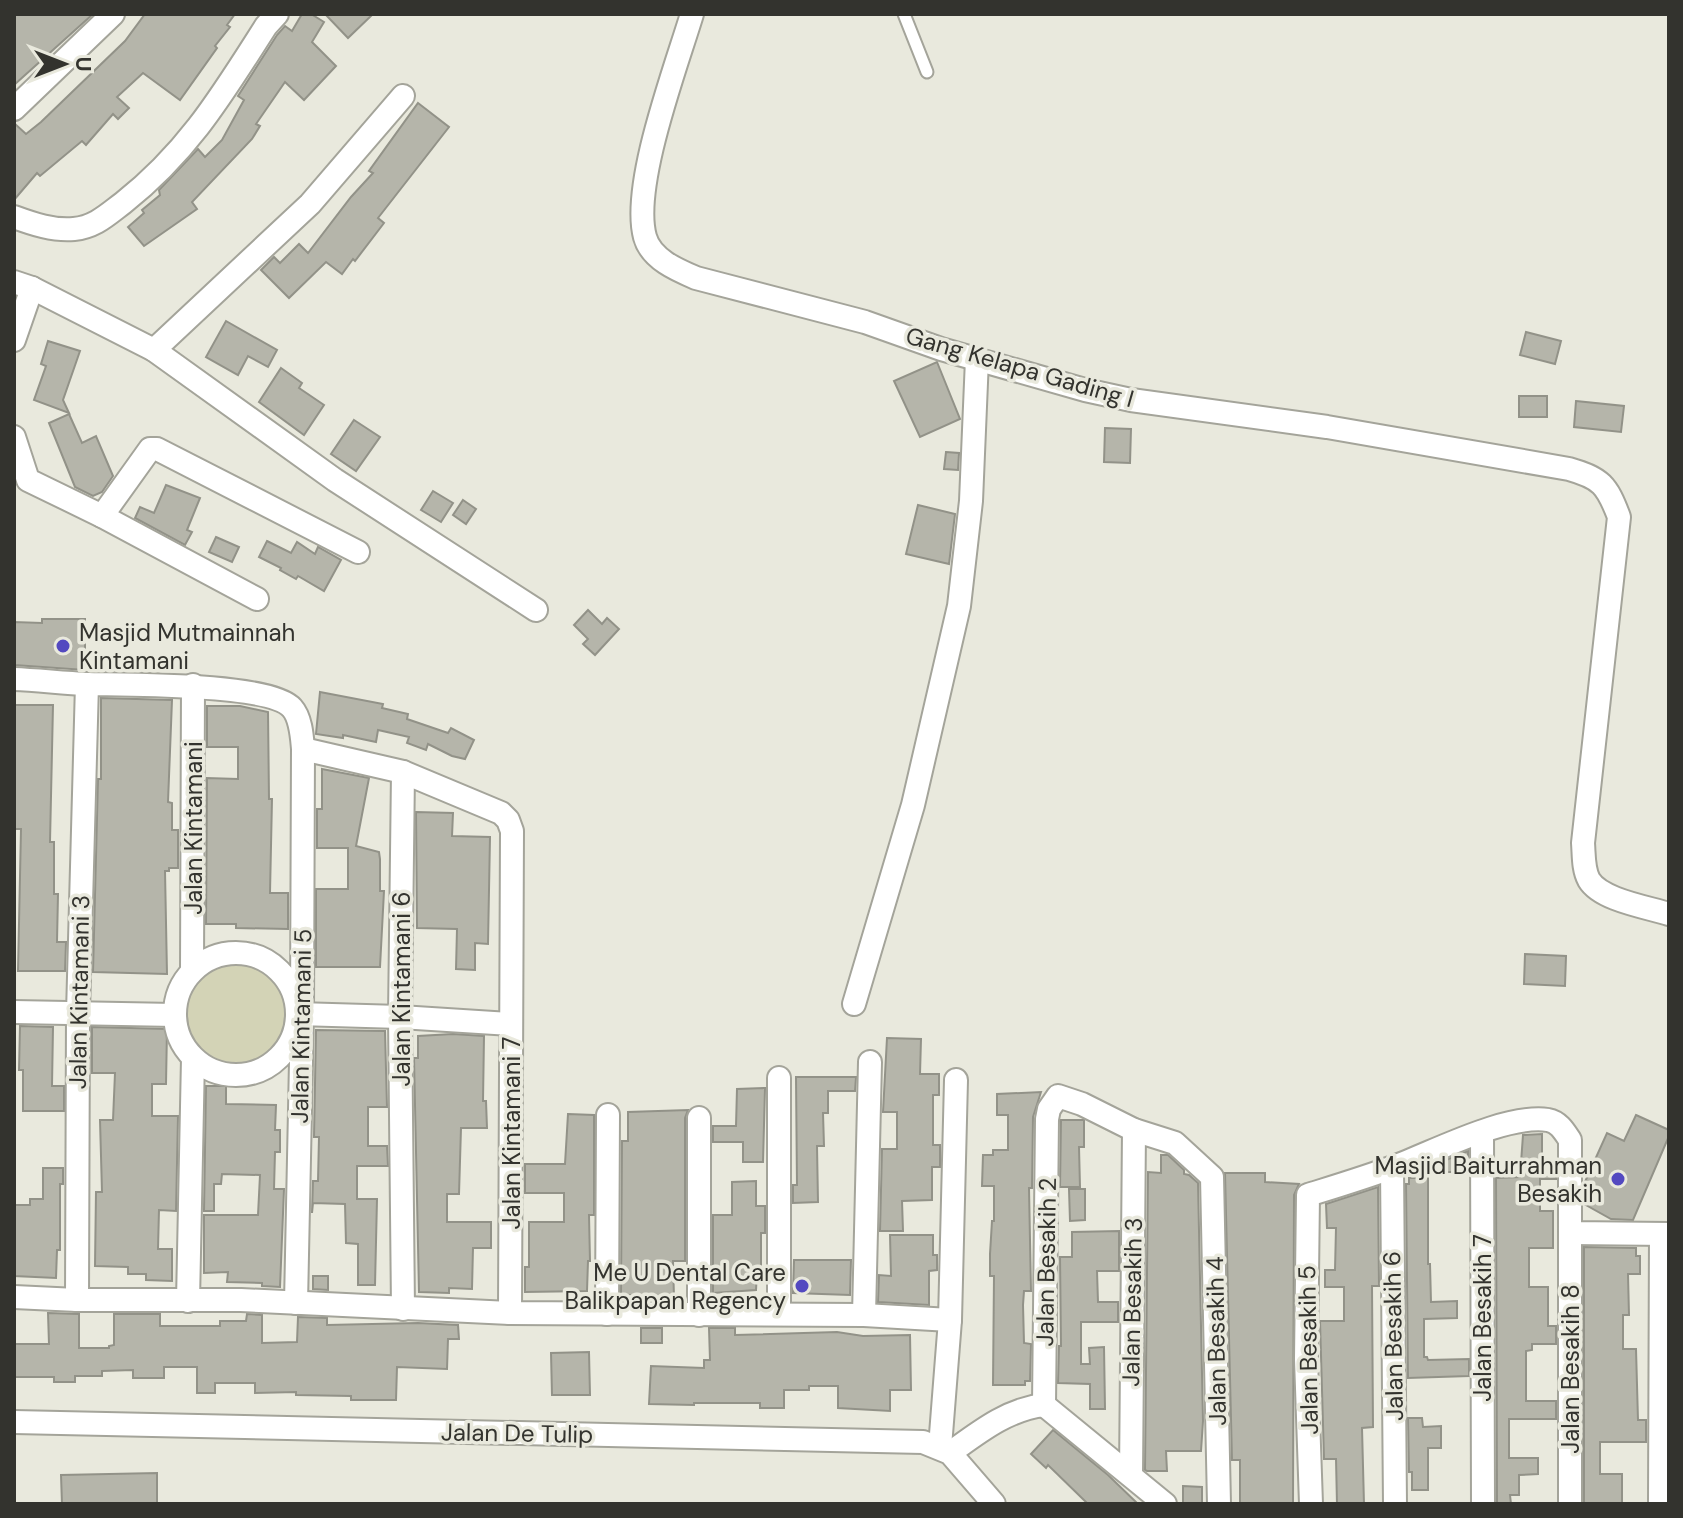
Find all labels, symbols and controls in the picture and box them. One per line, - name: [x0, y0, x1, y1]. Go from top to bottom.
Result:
- north arrow: [24, 24, 104, 104]
- text: U: [69, 56, 98, 72]
- street label: Gang Kelapa Gading I: [902, 320, 1138, 414]
- place label: Masjid Mutmainnah Kintamani: [79, 617, 295, 676]
- marker: Masjid Mutmainnah Kintamani: [54, 637, 72, 655]
- street label: Jalan Kintamani: [178, 741, 209, 915]
- street label: Jalan Kintamani 6: [386, 891, 417, 1087]
- street label: Jalan Kintamani 3: [62, 895, 96, 1089]
- street label: Jalan Kintamani 5: [284, 928, 318, 1124]
- street label: Jalan Kintamani 7: [496, 1037, 527, 1229]
- place label: Masjid Baiturrahman Besakih: [1374, 1150, 1602, 1209]
- marker: Masjid Baiturrahman Besakih: [1609, 1170, 1627, 1188]
- street label: Jalan Besakih 2: [1029, 1177, 1063, 1347]
- street label: Jalan Besakih 3: [1115, 1217, 1149, 1387]
- street label: Jalan Besakih 7: [1467, 1234, 1498, 1402]
- street label: Jalan Besakih 6: [1376, 1251, 1410, 1421]
- street label: Jalan Besakih 4: [1199, 1256, 1233, 1426]
- place label: Me U Dental Care Balikpapan Regency: [564, 1257, 786, 1316]
- street label: Jalan Besakih 5: [1291, 1265, 1325, 1435]
- marker: Me U Dental Care Balikpapan Regency: [793, 1277, 811, 1295]
- street label: Jalan Besakih 8: [1555, 1284, 1586, 1454]
- street label: Jalan De Tulip: [441, 1416, 593, 1450]

